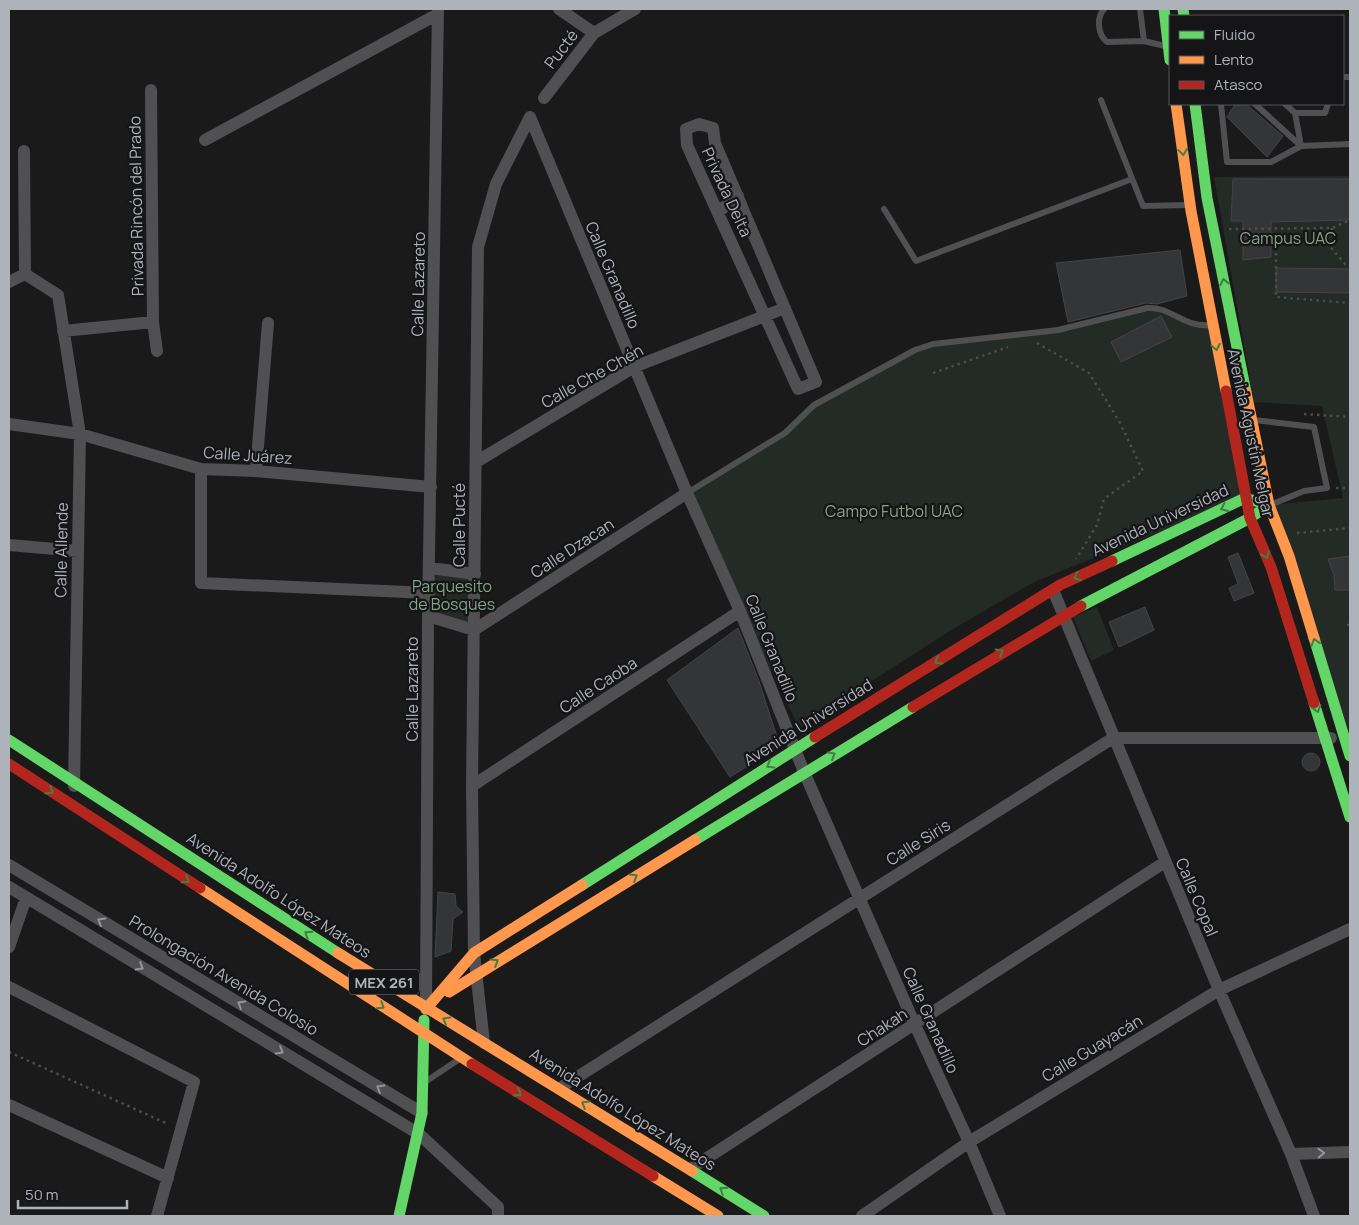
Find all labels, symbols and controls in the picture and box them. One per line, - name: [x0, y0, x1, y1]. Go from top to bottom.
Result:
- legend: [1169, 15, 1344, 105]
- text: Fluido: [1214, 24, 1255, 45]
- street label: Pucté: [539, 25, 583, 73]
- text: Lento: [1214, 49, 1254, 70]
- text: Atasco: [1214, 74, 1262, 95]
- street label: Privada Rincón del Prado: [123, 116, 149, 296]
- street label: Privada Delta: [697, 144, 757, 240]
- one-way arrow: [1177, 148, 1188, 156]
- street label: Calle Granadillo: [580, 218, 646, 332]
- park label: Campus UAC: [1240, 227, 1336, 249]
- street label: Calle Lazareto: [406, 231, 430, 337]
- one-way arrow: [1219, 277, 1230, 286]
- street label: Calle Che Chén: [537, 339, 647, 413]
- one-way arrow: [1211, 342, 1221, 351]
- street label: Avenida Agustín Melgar: [1222, 346, 1280, 520]
- street label: Calle Juárez: [203, 441, 293, 469]
- street label: Avenida Universidad: [1088, 479, 1232, 561]
- street label: Calle Pucté: [448, 483, 470, 567]
- park label: Campo Futbol UAC: [825, 500, 963, 522]
- one-way arrow: [1220, 501, 1229, 512]
- street label: Calle Allende: [49, 502, 73, 598]
- street label: Calle Dzacan: [526, 513, 618, 583]
- one-way arrow: [1259, 550, 1270, 559]
- one-way arrow: [1073, 571, 1082, 581]
- park label: Parquesito de Bosques: [409, 575, 495, 615]
- street label: Calle Granadillo: [740, 591, 804, 705]
- street label: Calle Lazareto: [401, 637, 423, 741]
- one-way arrow: [1311, 639, 1321, 647]
- one-way arrow: [995, 649, 1004, 659]
- street label: Calle Caoba: [555, 652, 641, 718]
- one-way arrow: [934, 654, 943, 664]
- street label: Avenida Universidad: [739, 673, 877, 771]
- one-way arrow: [1311, 704, 1321, 713]
- one-way arrow: [826, 752, 835, 762]
- one-way arrow: [766, 759, 776, 768]
- one-way arrow: [44, 785, 53, 794]
- street label: Calle Siris: [882, 814, 954, 870]
- street label: Avenida Adolfo López Mateos: [183, 827, 375, 963]
- street label: Calle Copal: [1171, 854, 1223, 940]
- one-way arrow: [181, 873, 190, 883]
- one-way arrow: [628, 873, 637, 883]
- street label: Prolongación Avenida Colosio: [125, 910, 323, 1040]
- one-way arrow: [98, 917, 107, 927]
- one-way arrow: [305, 930, 314, 940]
- one-way arrow: [490, 959, 499, 968]
- one-way arrow: [135, 960, 144, 970]
- street label: Calle Granadillo: [898, 963, 964, 1077]
- road number: MEX 261: [349, 970, 419, 994]
- one-way arrow: [375, 1000, 385, 1009]
- one-way arrow: [237, 1001, 246, 1011]
- street label: Chakah: [852, 1002, 912, 1052]
- street label: Calle Guayacán: [1038, 1009, 1146, 1087]
- one-way arrow: [442, 1017, 451, 1027]
- street label: Avenida Adolfo López Mateos: [526, 1043, 720, 1175]
- one-way arrow: [274, 1044, 283, 1054]
- one-way arrow: [377, 1084, 386, 1094]
- one-way arrow: [513, 1086, 522, 1096]
- one-way arrow: [582, 1100, 591, 1110]
- one-way arrow: [1317, 1148, 1325, 1158]
- scale bar: [18, 1178, 126, 1210]
- text: 50 m: [25, 1184, 59, 1205]
- one-way arrow: [719, 1187, 729, 1196]

